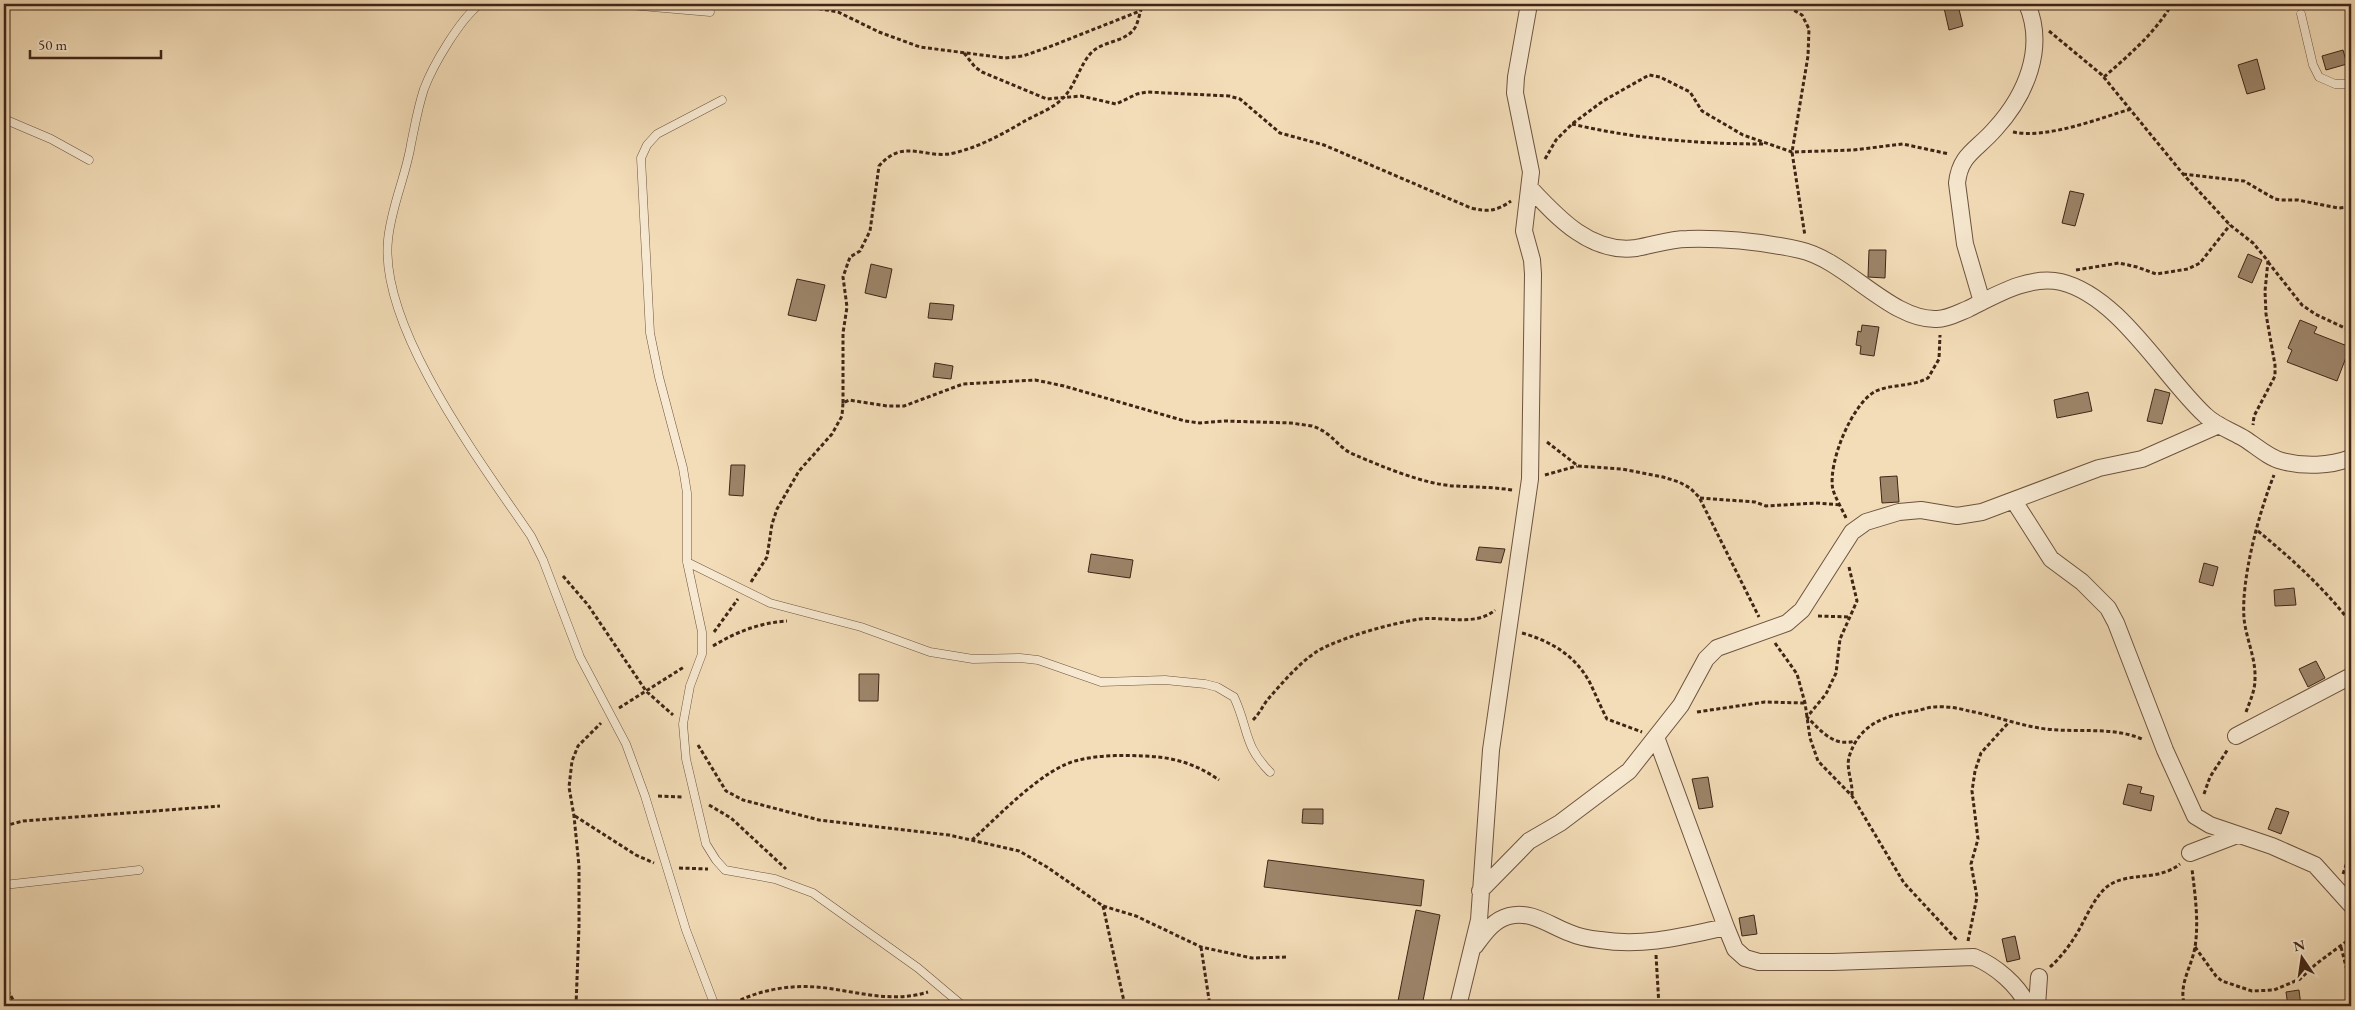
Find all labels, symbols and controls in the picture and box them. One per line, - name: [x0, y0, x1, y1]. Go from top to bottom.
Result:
- scale bar: [30, 28, 161, 60]
- text: 50 m: [38, 35, 67, 54]
- north arrow: [2278, 932, 2328, 982]
- text: N: [2292, 935, 2307, 955]

